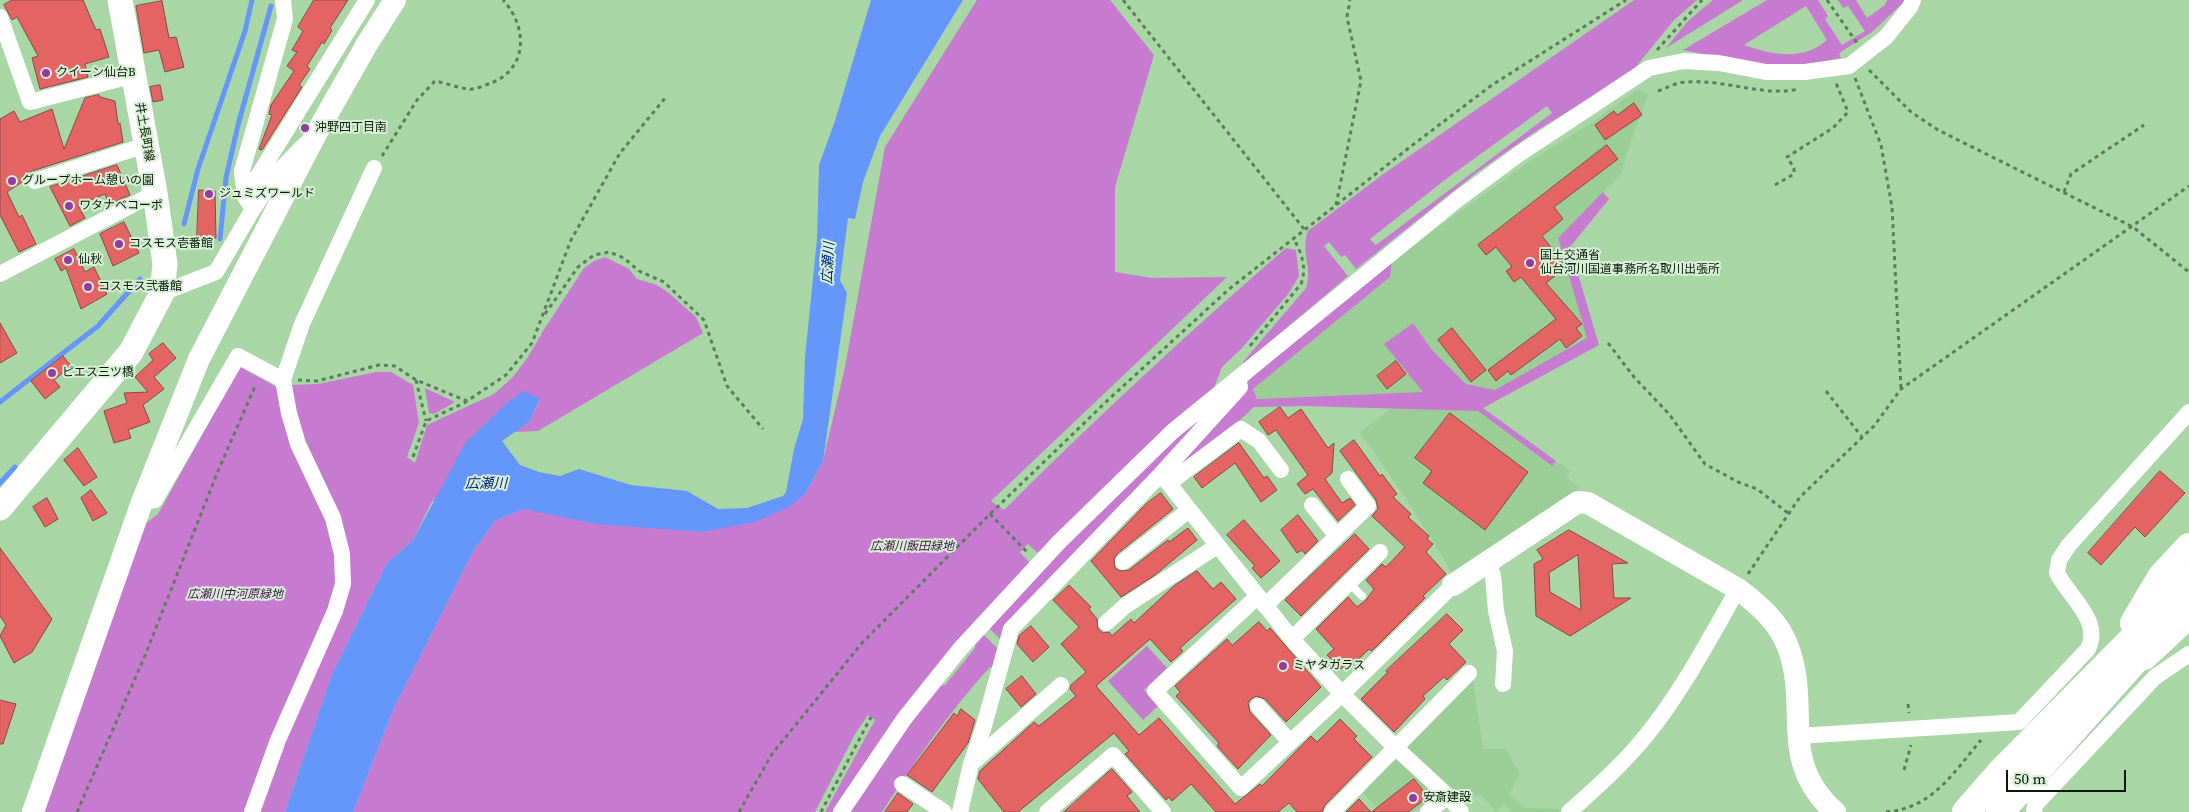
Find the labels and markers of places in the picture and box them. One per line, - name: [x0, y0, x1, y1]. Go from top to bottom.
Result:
- place label: クイーン仙台B: [56, 66, 136, 80]
- marker: クイーン仙台B: [40, 67, 52, 79]
- place label: 沖野四丁目南: [315, 121, 387, 135]
- marker: 沖野四丁目南: [299, 122, 311, 134]
- place label: グループホーム憩いの園: [22, 174, 154, 188]
- marker: グループホーム憩いの園: [6, 175, 18, 187]
- place label: ジュミズワールド: [219, 187, 315, 201]
- marker: ジュミズワールド: [203, 188, 215, 200]
- place label: ワタナベコーポ: [79, 199, 163, 213]
- marker: ワタナベコーポ: [63, 200, 75, 212]
- place label: コスモス壱番館: [129, 237, 213, 251]
- marker: コスモス壱番館: [113, 238, 125, 250]
- place label: 国土交通省 仙台河川国道事務所名取川出張所: [1540, 249, 1720, 277]
- place label: 仙秋: [78, 253, 102, 267]
- marker: 仙秋: [62, 254, 74, 266]
- marker: 国土交通省 仙台河川国道事務所名取川出張所: [1524, 257, 1536, 269]
- place label: コスモス弐番館: [98, 280, 182, 294]
- marker: コスモス弐番館: [82, 281, 94, 293]
- place label: ピエス三ツ橋: [62, 366, 134, 380]
- marker: ピエス三ツ橋: [46, 367, 58, 379]
- place label: ミヤタガラス: [1293, 659, 1365, 673]
- marker: ミヤタガラス: [1277, 660, 1289, 672]
- place label: 安斎建設: [1423, 791, 1471, 805]
- marker: 安斎建設: [1407, 792, 1419, 804]

